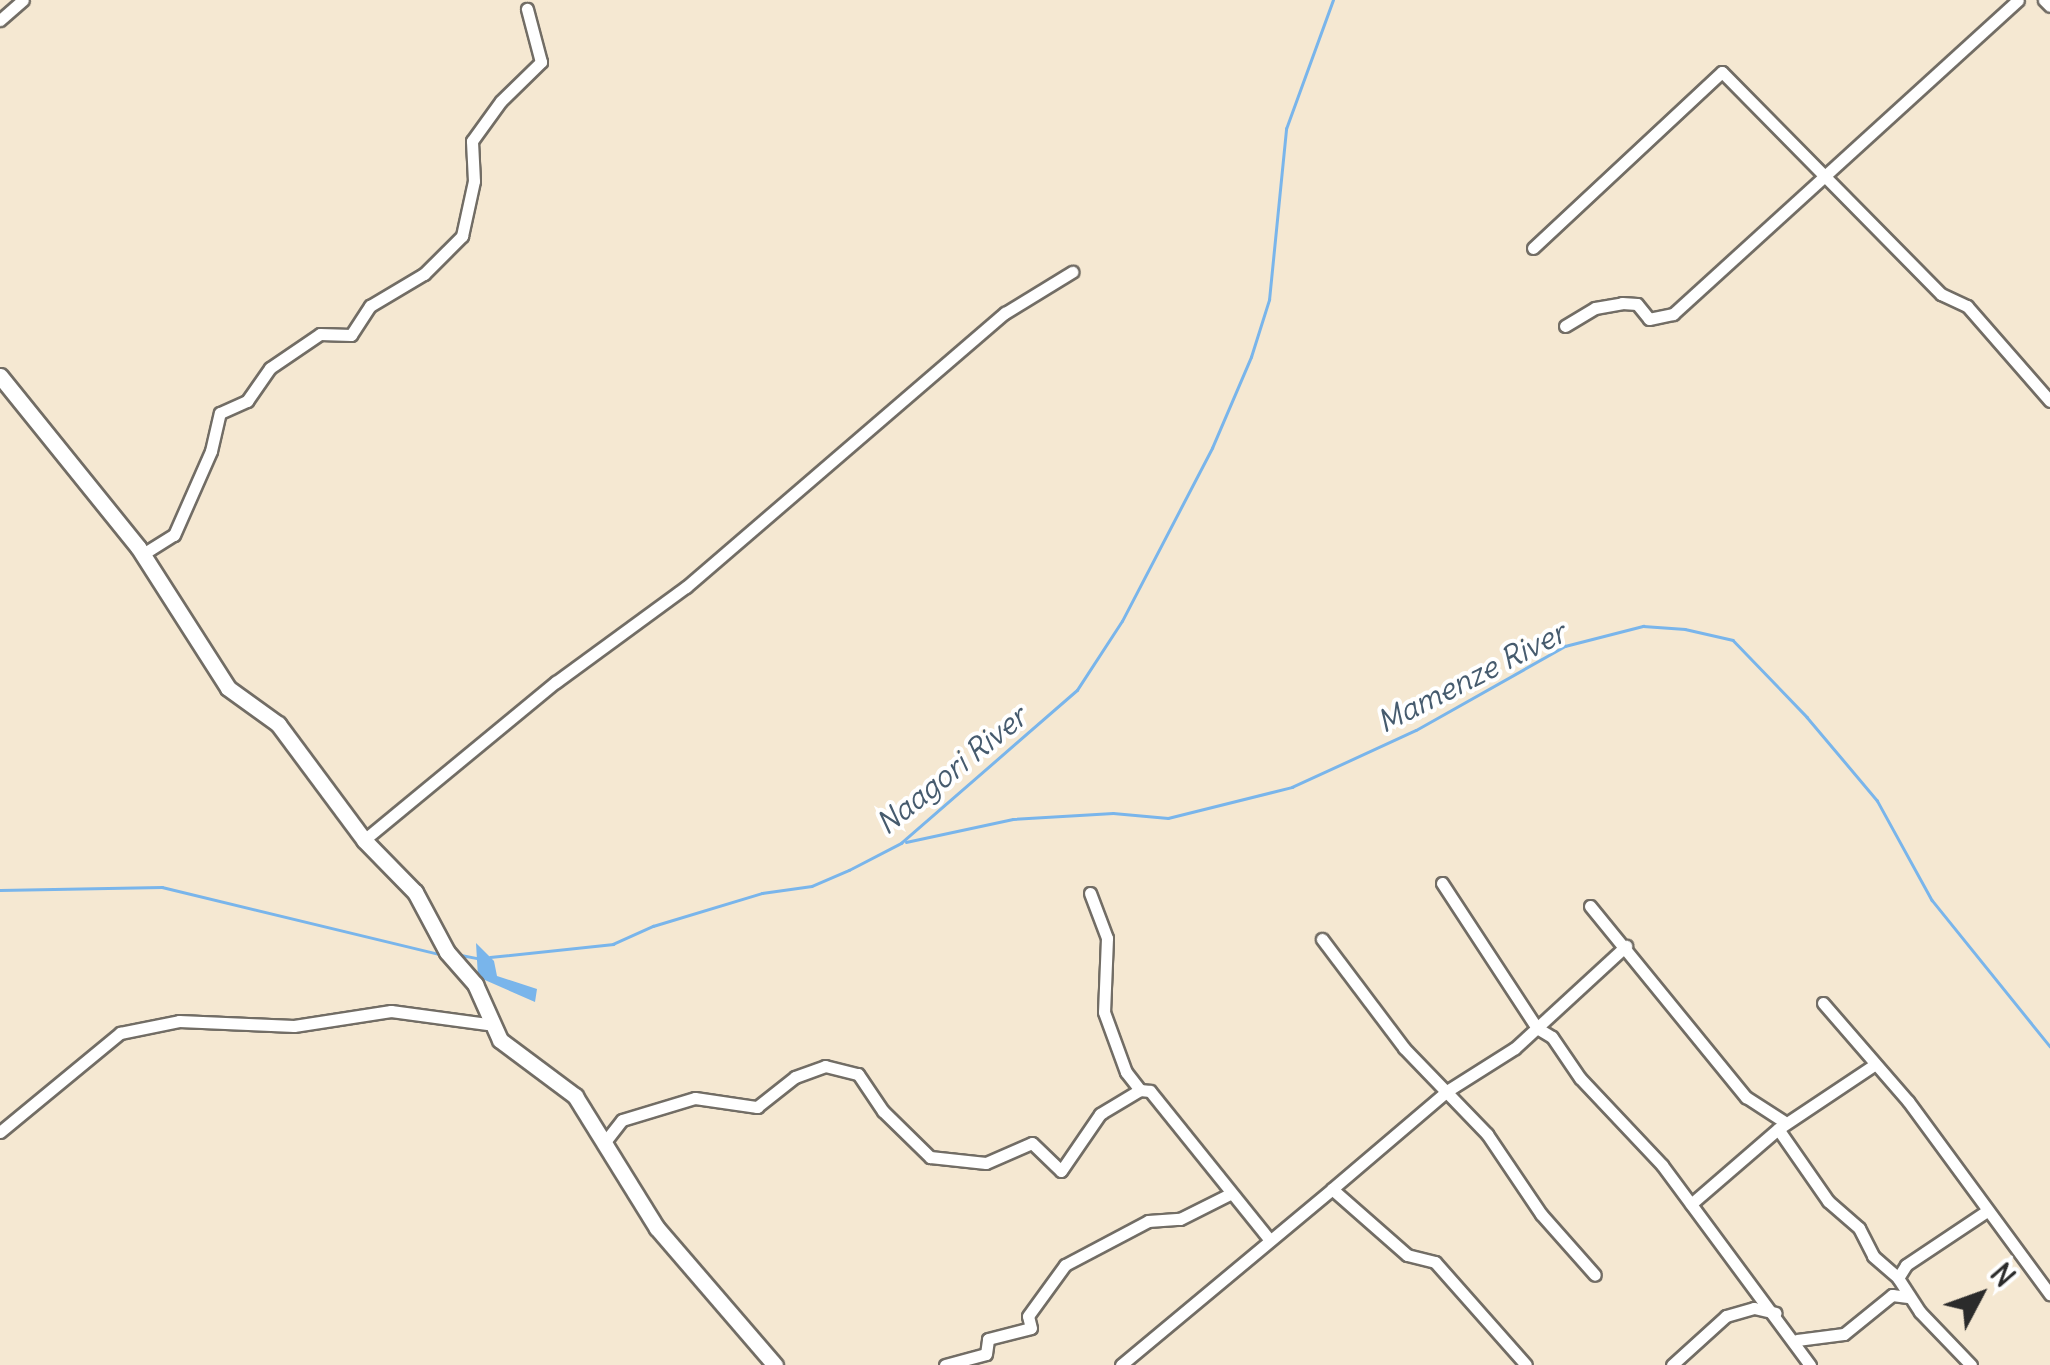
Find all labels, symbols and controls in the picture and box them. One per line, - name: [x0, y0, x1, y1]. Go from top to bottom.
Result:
- water label: Mamenze River: [1371, 614, 1571, 740]
- water label: Naagori River: [869, 698, 1033, 842]
- north arrow: [1930, 1245, 2030, 1345]
- text: N: [1983, 1256, 2023, 1294]

